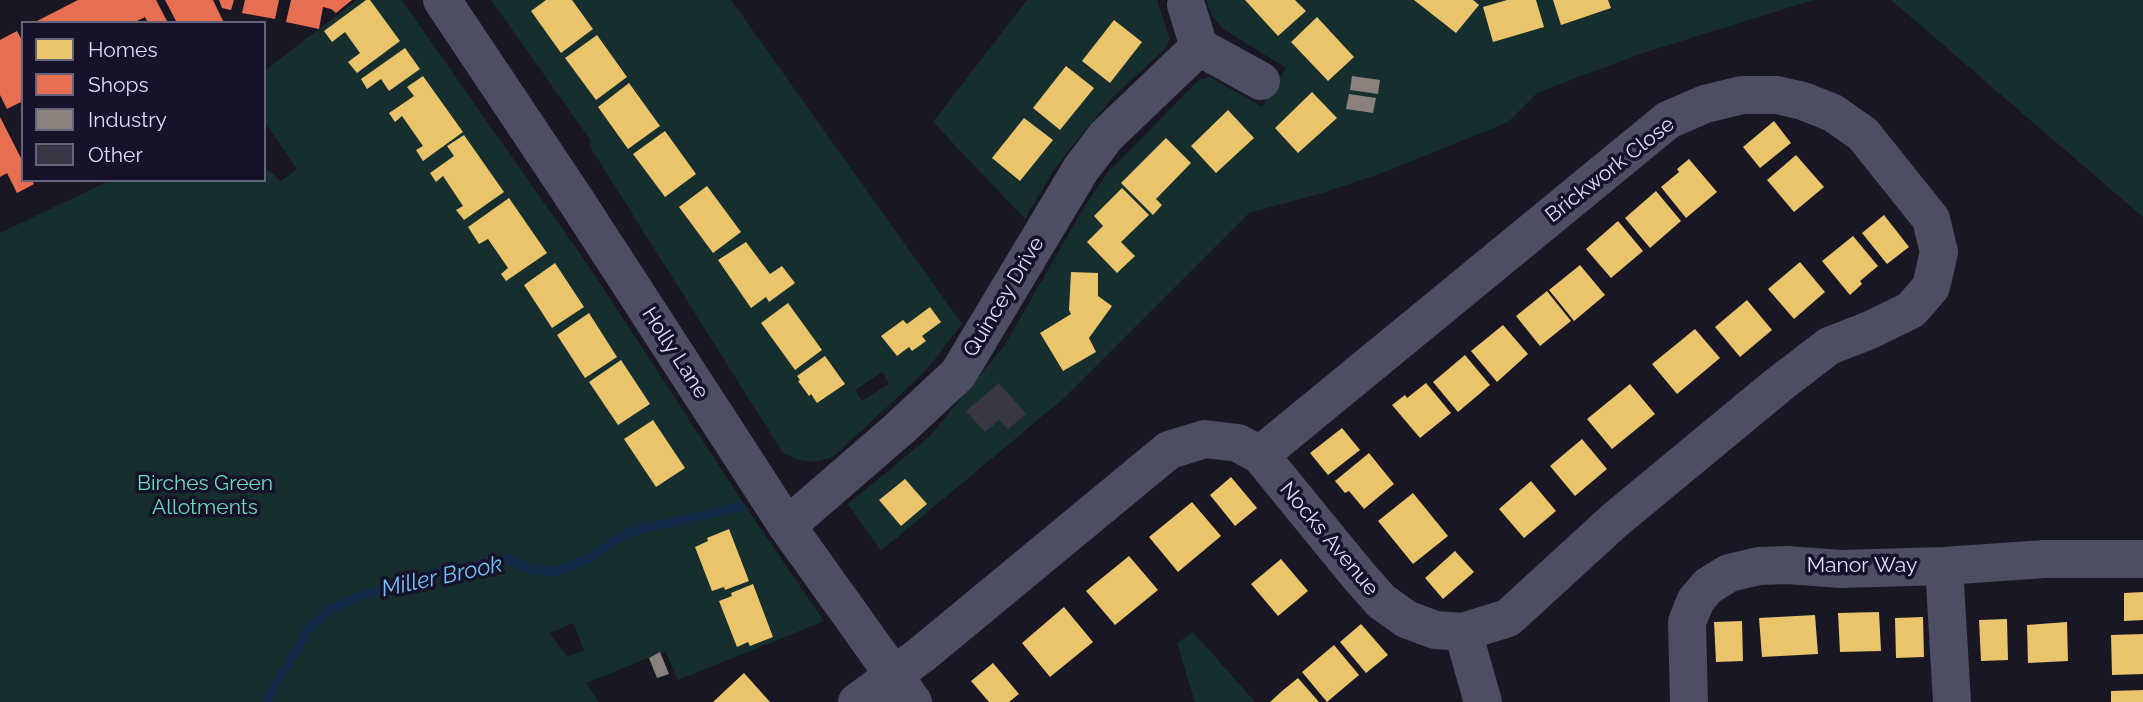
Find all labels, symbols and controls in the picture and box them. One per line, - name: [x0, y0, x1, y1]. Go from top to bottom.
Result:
- legend: [21, 21, 266, 182]
- text: Homes: [88, 37, 158, 62]
- text: Shops: [88, 72, 149, 97]
- text: Industry: [88, 107, 167, 132]
- street label: Brickwork Close: [1540, 112, 1680, 228]
- text: Other: [88, 142, 143, 167]
- street label: Quincey Drive: [958, 233, 1050, 361]
- street label: Holly Lane: [636, 303, 714, 403]
- park label: Birches Green Allotments: [137, 471, 273, 521]
- street label: Nocks Avenue: [1274, 477, 1384, 601]
- water label: Miller Brook: [379, 551, 505, 603]
- street label: Manor Way: [1807, 553, 1917, 579]

